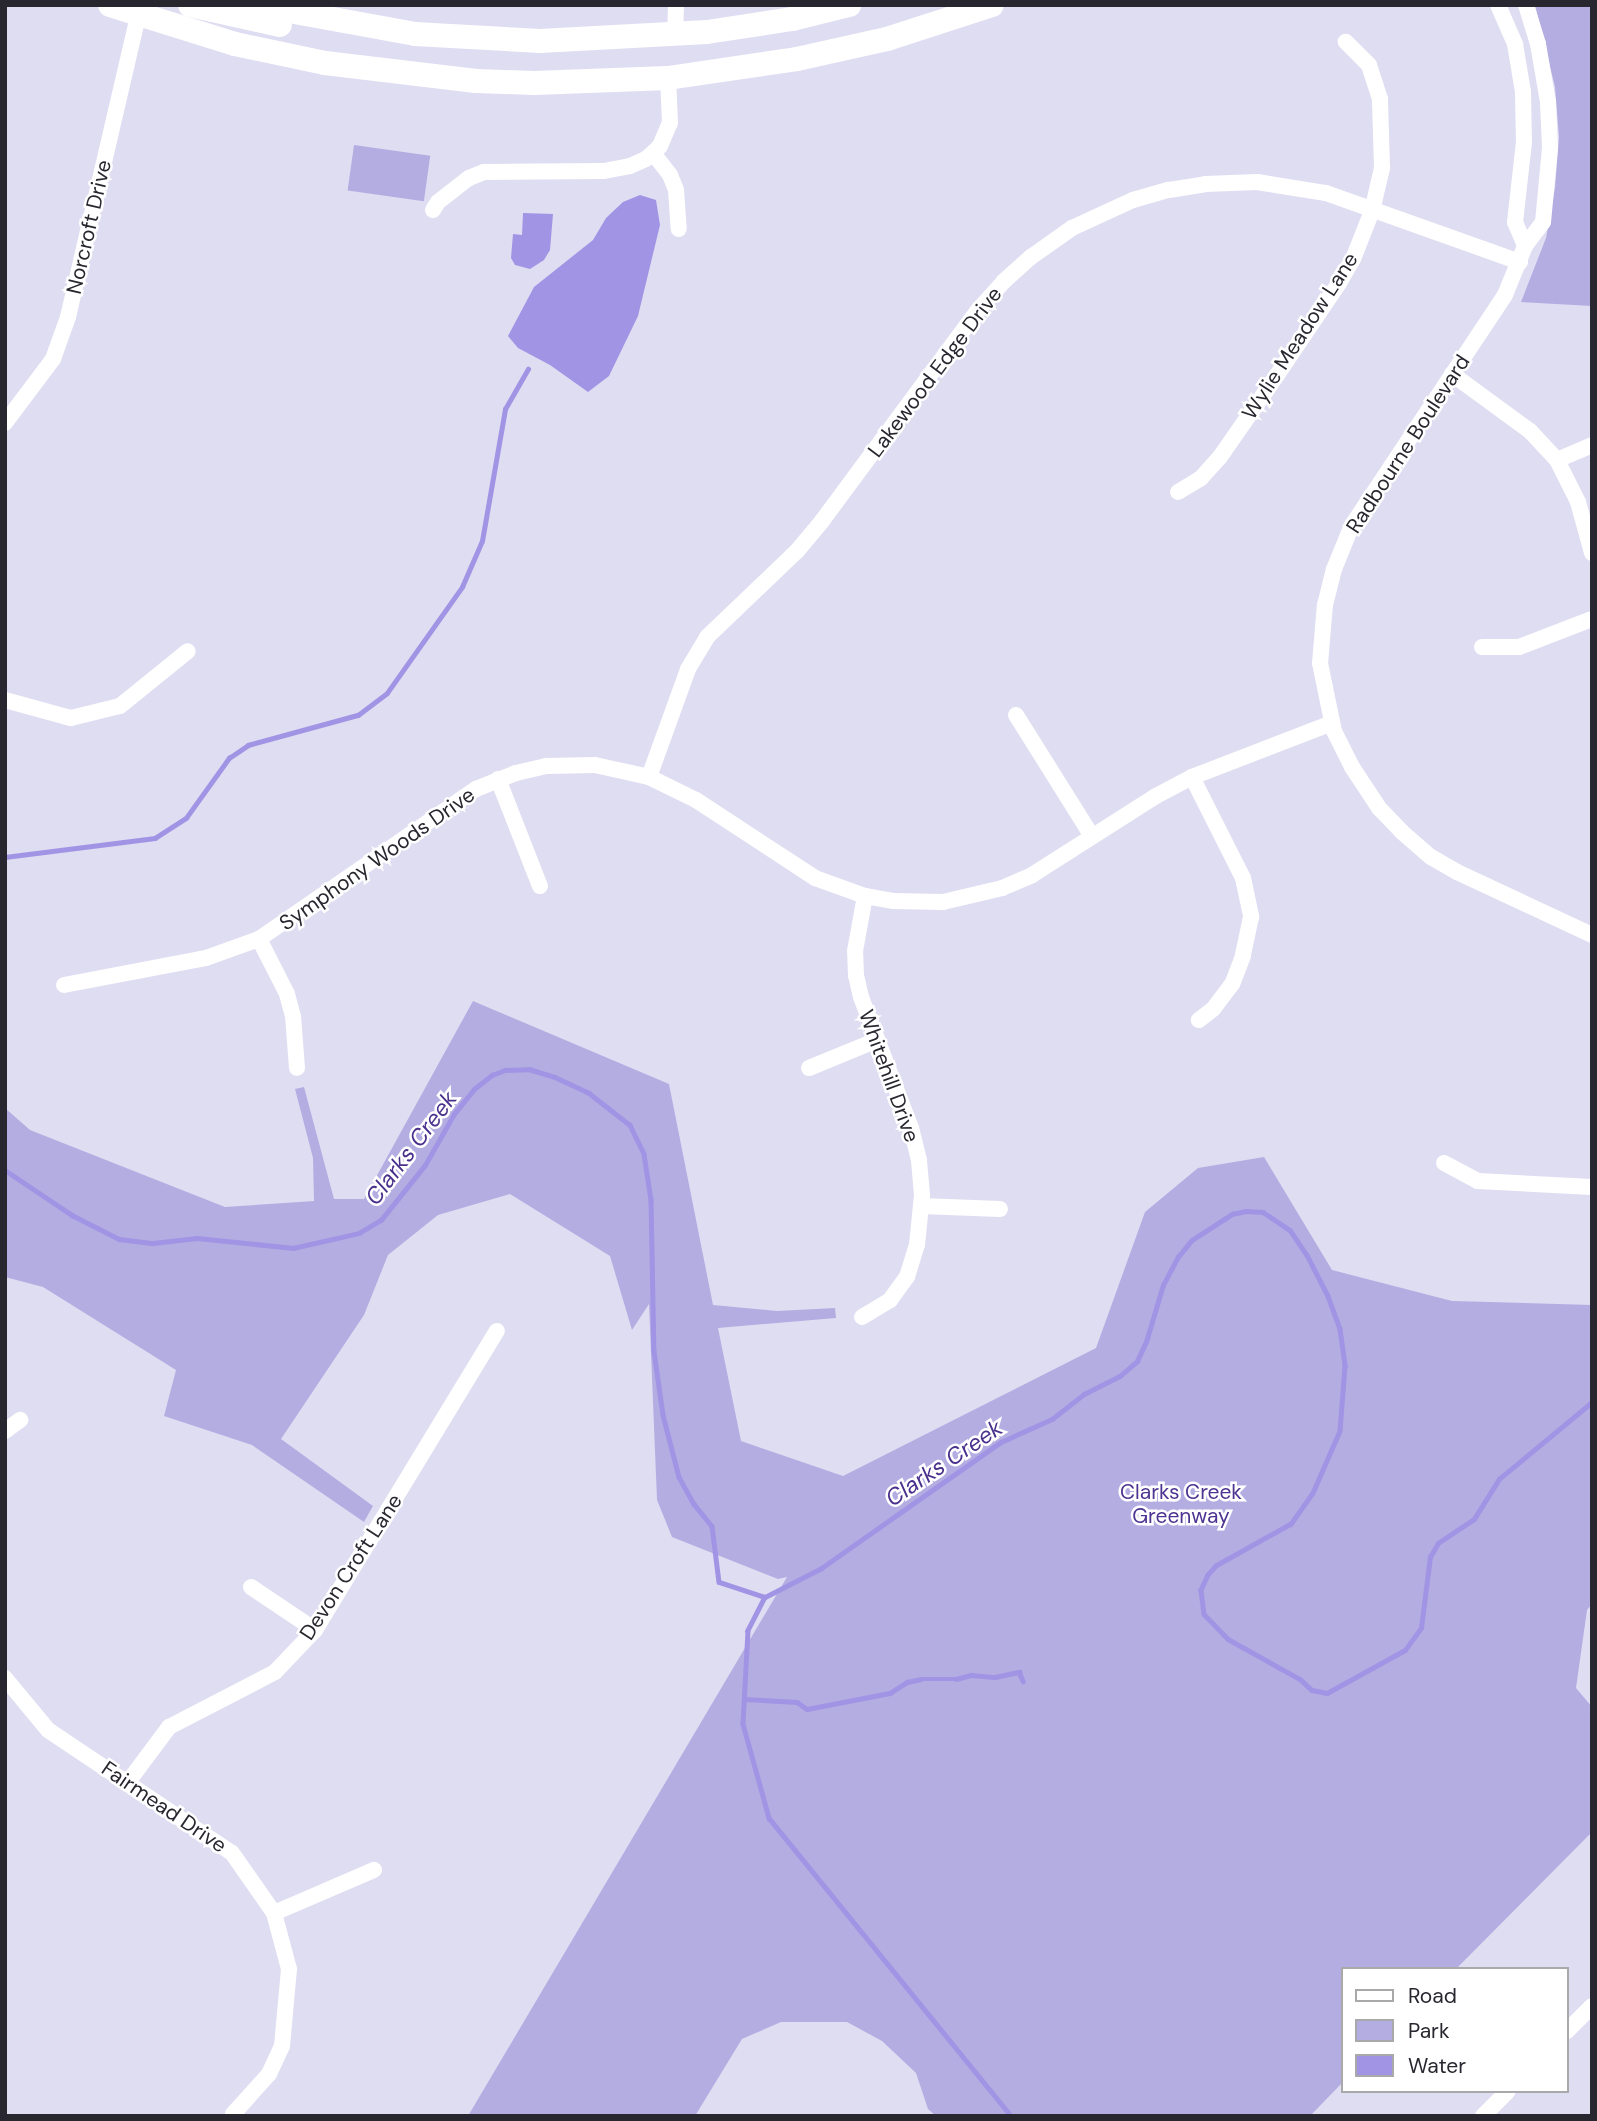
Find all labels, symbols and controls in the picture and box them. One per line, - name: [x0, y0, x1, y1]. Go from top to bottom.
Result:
- street label: Norcroft Drive: [61, 157, 117, 297]
- street label: Wylie Meadow Lane: [1237, 248, 1363, 424]
- street label: Lakewood Edge Drive: [863, 282, 1007, 462]
- street label: Radbourne Boulevard: [1341, 350, 1475, 538]
- street label: Symphony Woods Drive: [275, 782, 479, 936]
- street label: Whitehill Drive: [853, 1006, 925, 1146]
- water label: Clarks Creek: [359, 1086, 463, 1210]
- water label: Clarks Creek: [880, 1414, 1008, 1512]
- park label: Clarks Creek Greenway: [1120, 1479, 1242, 1529]
- street label: Devon Croft Lane: [294, 1489, 408, 1645]
- street label: Fairmead Drive: [97, 1756, 231, 1858]
- legend: [1342, 1967, 1569, 2093]
- text: Road: [1408, 1982, 1457, 2010]
- text: Park: [1408, 2017, 1449, 2045]
- text: Water: [1408, 2052, 1466, 2080]

